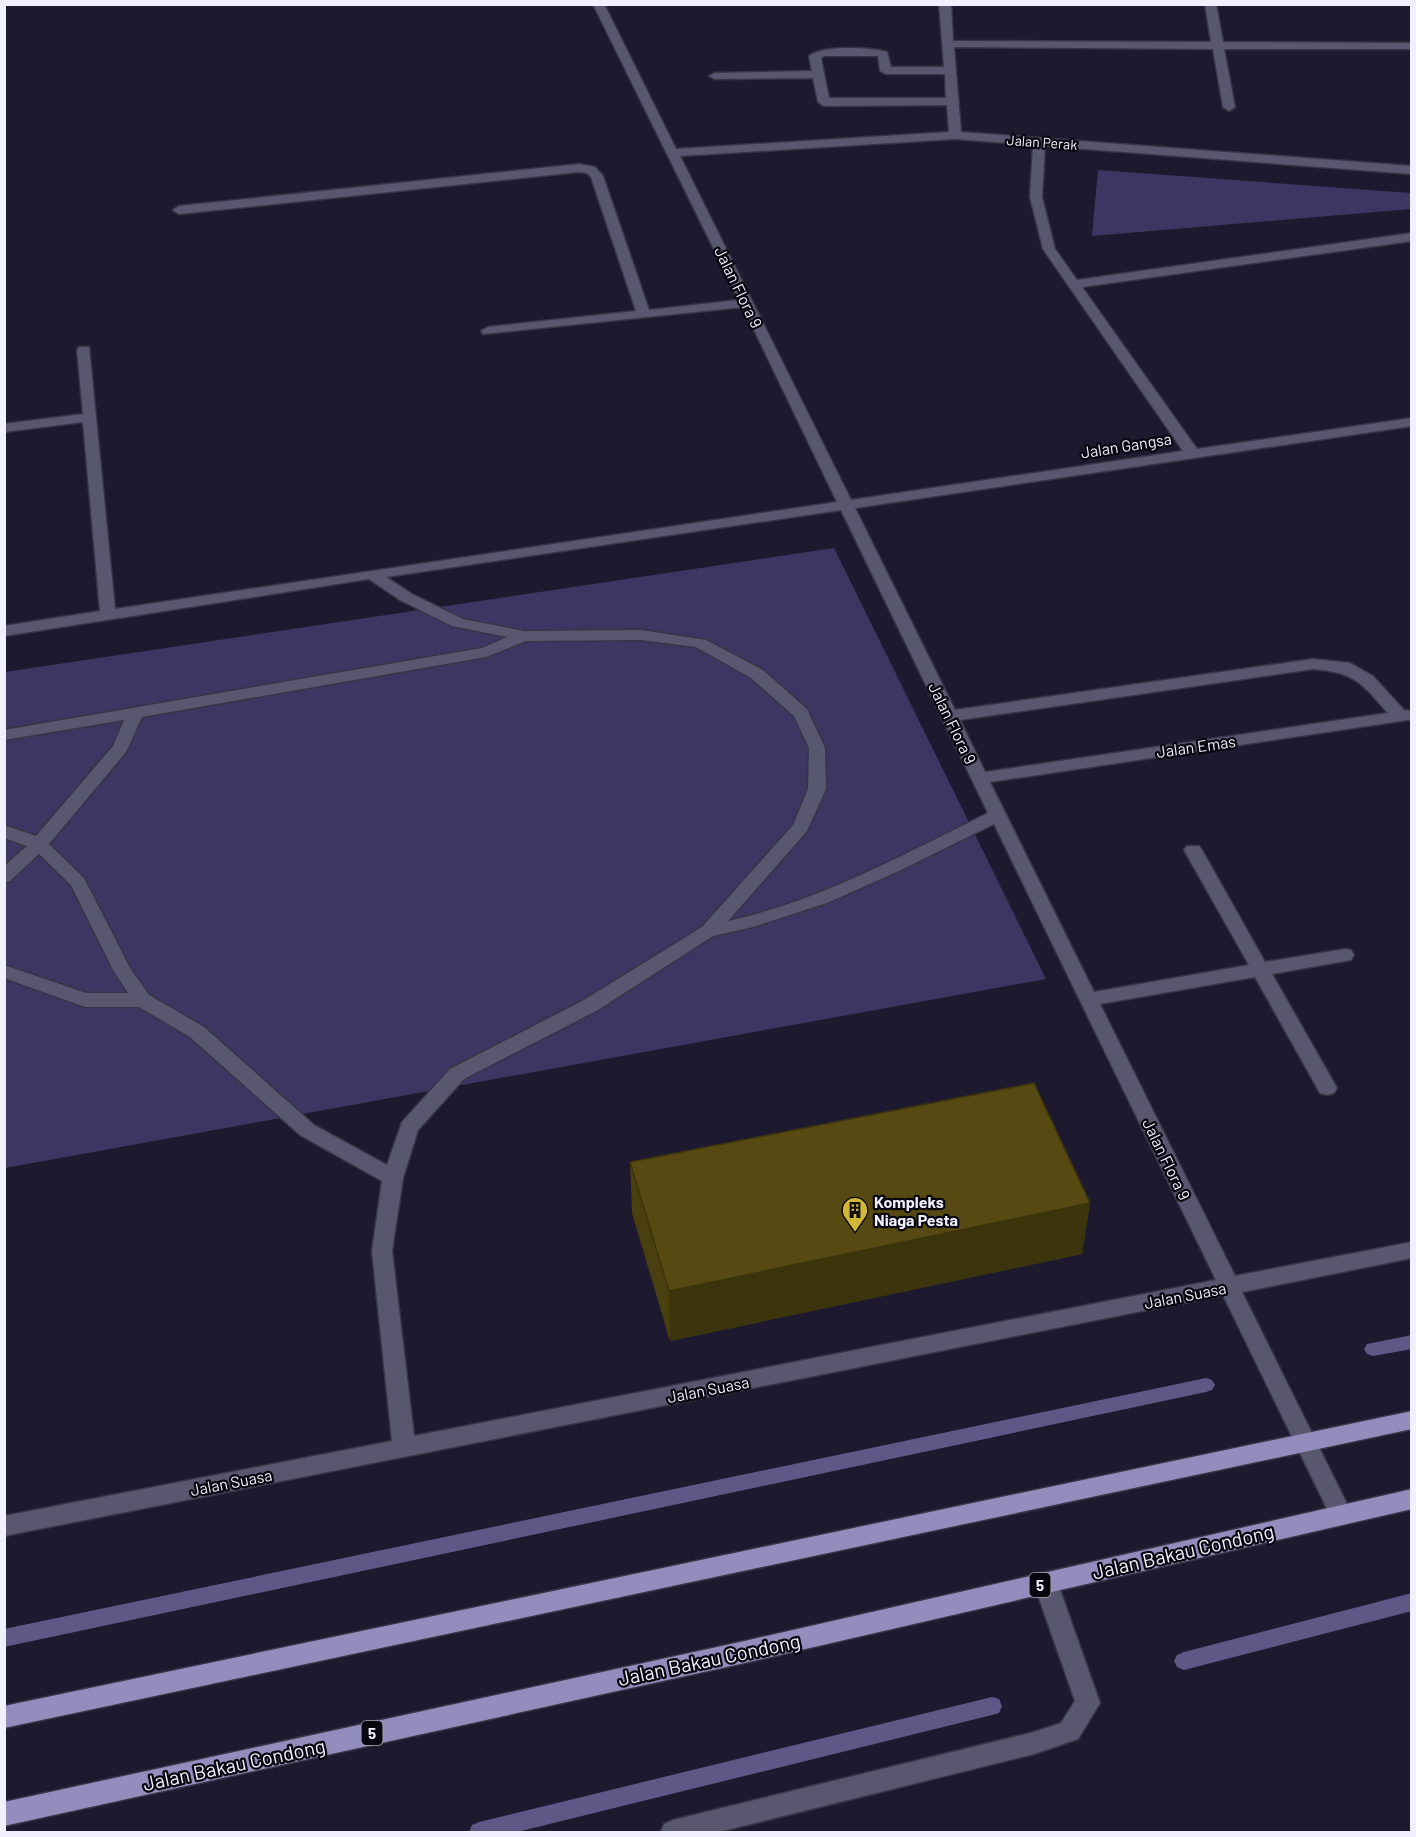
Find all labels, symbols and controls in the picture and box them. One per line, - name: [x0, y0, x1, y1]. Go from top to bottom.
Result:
- street label: Jalan Perak: [1006, 131, 1078, 153]
- street label: Jalan Flora 9: [711, 243, 767, 331]
- street label: Jalan Gangsa: [1079, 428, 1173, 462]
- street label: Jalan Flora 9: [925, 679, 981, 767]
- street label: Jalan Emas: [1155, 731, 1237, 761]
- street label: Jalan Flora 9: [1139, 1115, 1195, 1203]
- place label: Kompleks Niaga Pesta: [874, 1192, 958, 1229]
- building icon: Kompleks Niaga Pesta: [840, 1195, 870, 1233]
- street label: Jalan Suasa: [1142, 1278, 1228, 1312]
- street label: Jalan Suasa: [665, 1372, 751, 1406]
- street label: Jalan Suasa: [188, 1465, 274, 1499]
- street label: Jalan Bakau Condong: [1090, 1518, 1276, 1584]
- road number: 5: [1030, 1573, 1050, 1597]
- street label: Jalan Bakau Condong: [616, 1628, 802, 1690]
- road number: 5: [362, 1721, 382, 1745]
- street label: Jalan Bakau Condong: [141, 1733, 327, 1795]

